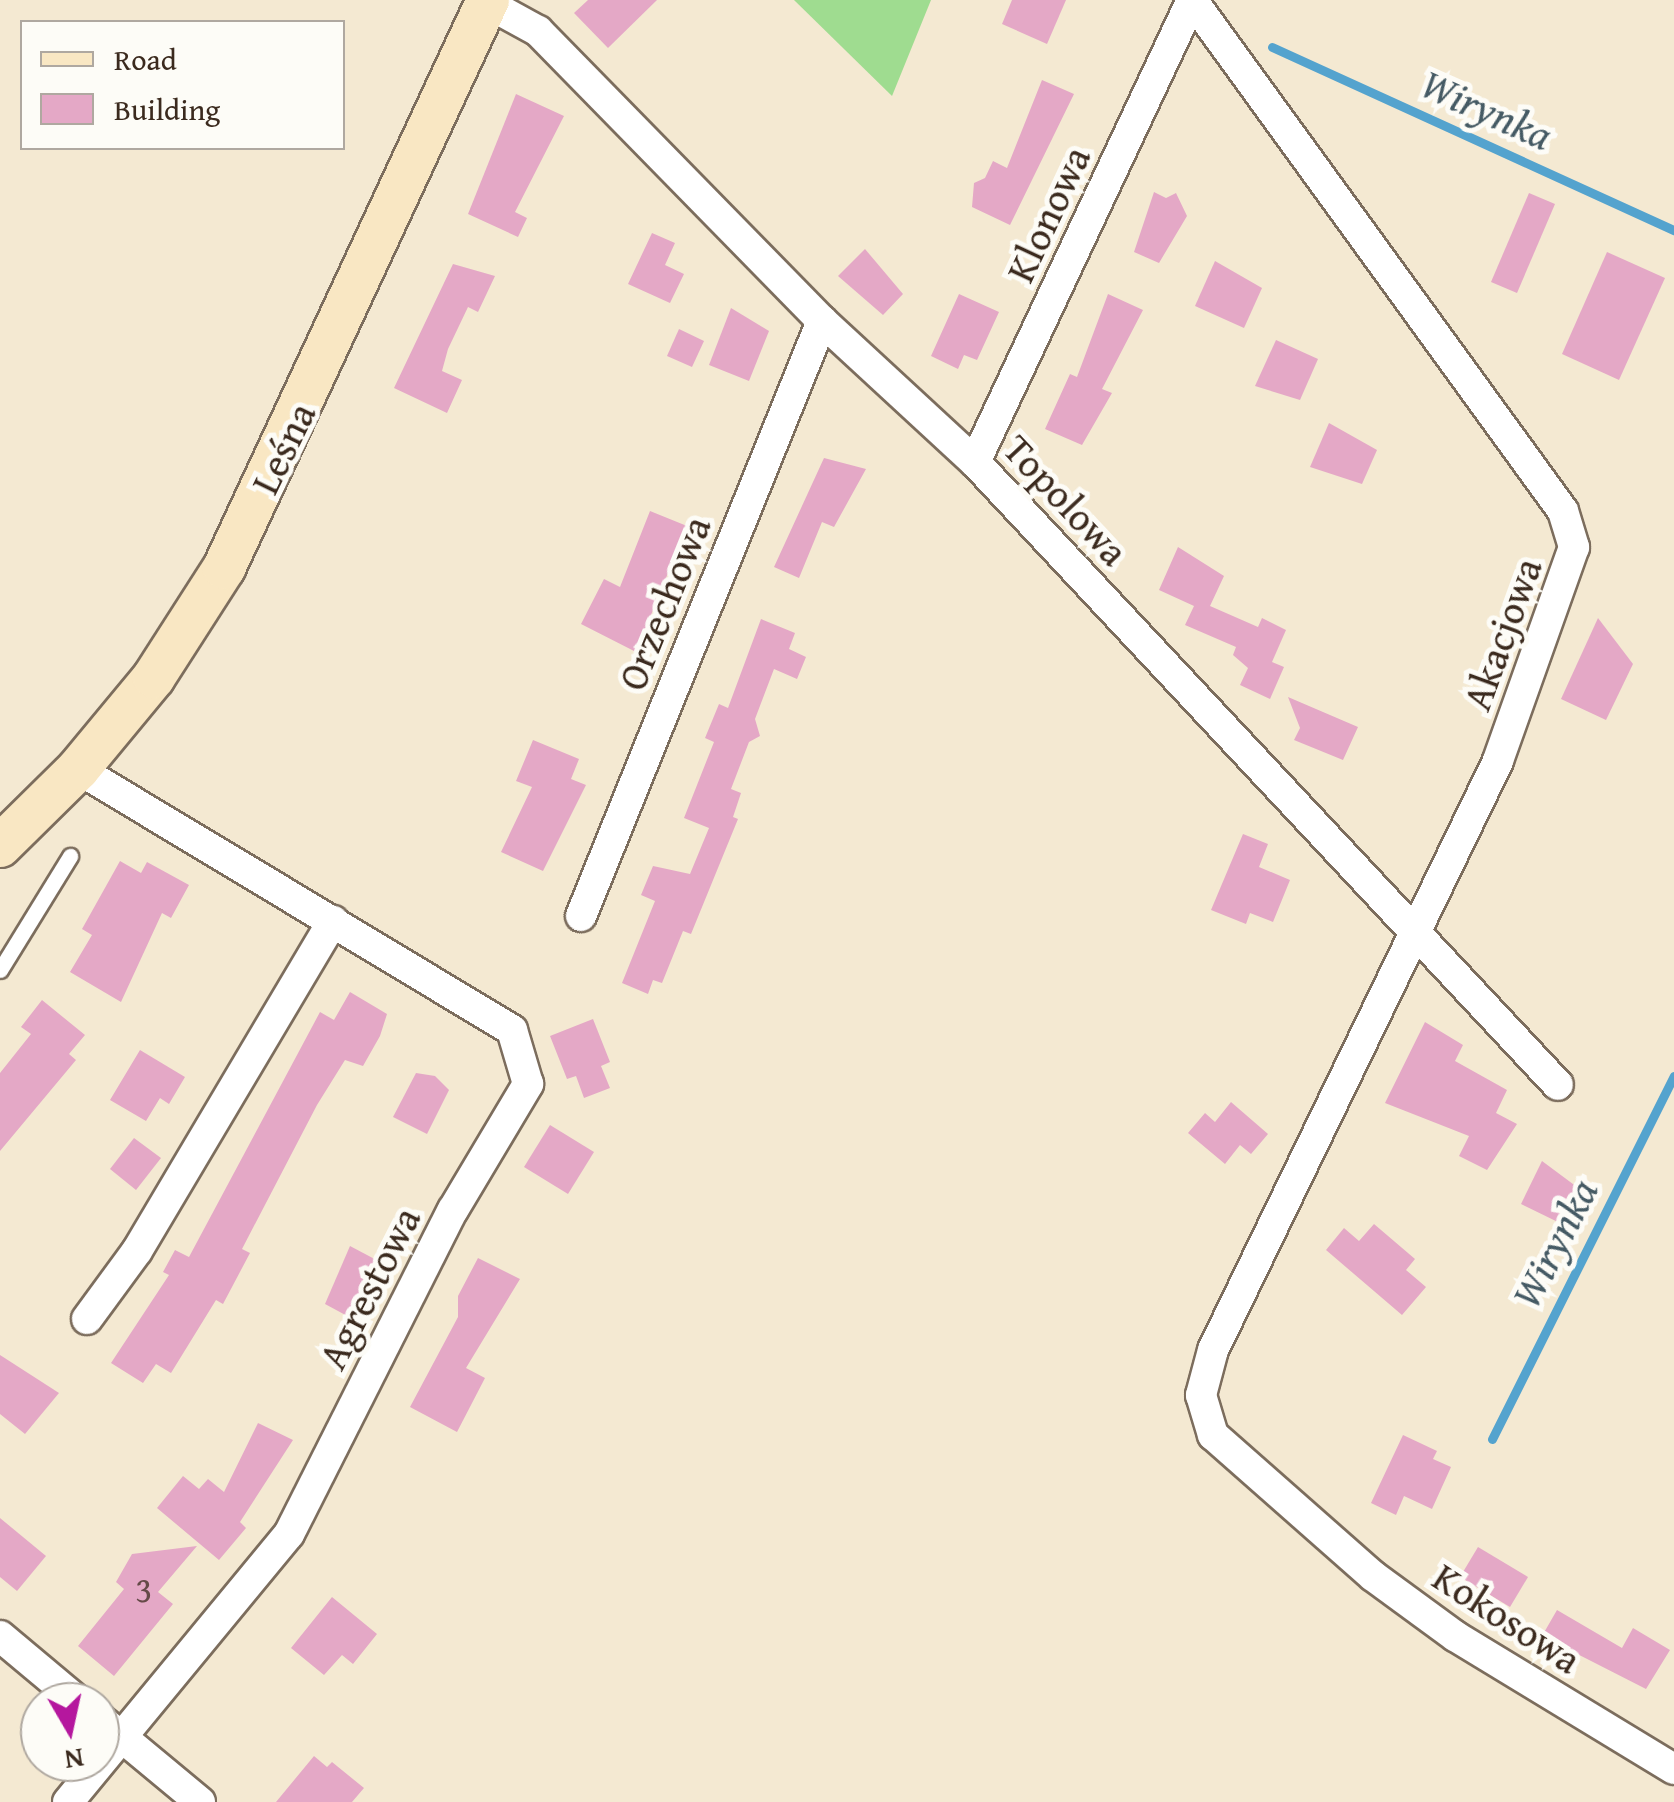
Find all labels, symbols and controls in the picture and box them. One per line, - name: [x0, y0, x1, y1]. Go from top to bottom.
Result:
- legend: [20, 20, 345, 150]
- text: Road: [114, 37, 177, 81]
- water label: Wirynka: [1414, 58, 1560, 160]
- text: Building: [114, 87, 220, 131]
- street label: Klonowa: [996, 138, 1100, 290]
- street label: Leśna: [240, 395, 326, 501]
- street label: Topolowa: [994, 425, 1138, 575]
- street label: Orzechowa: [607, 509, 721, 697]
- street label: Akacjowa: [1452, 551, 1552, 717]
- water label: Wirynka: [1500, 1170, 1608, 1316]
- street label: Agrestowa: [308, 1199, 430, 1377]
- street label: Kokosowa: [1424, 1553, 1590, 1683]
- house number: 3: [136, 1569, 152, 1611]
- north arrow: [20, 1682, 120, 1782]
- text: N: [62, 1738, 87, 1782]

